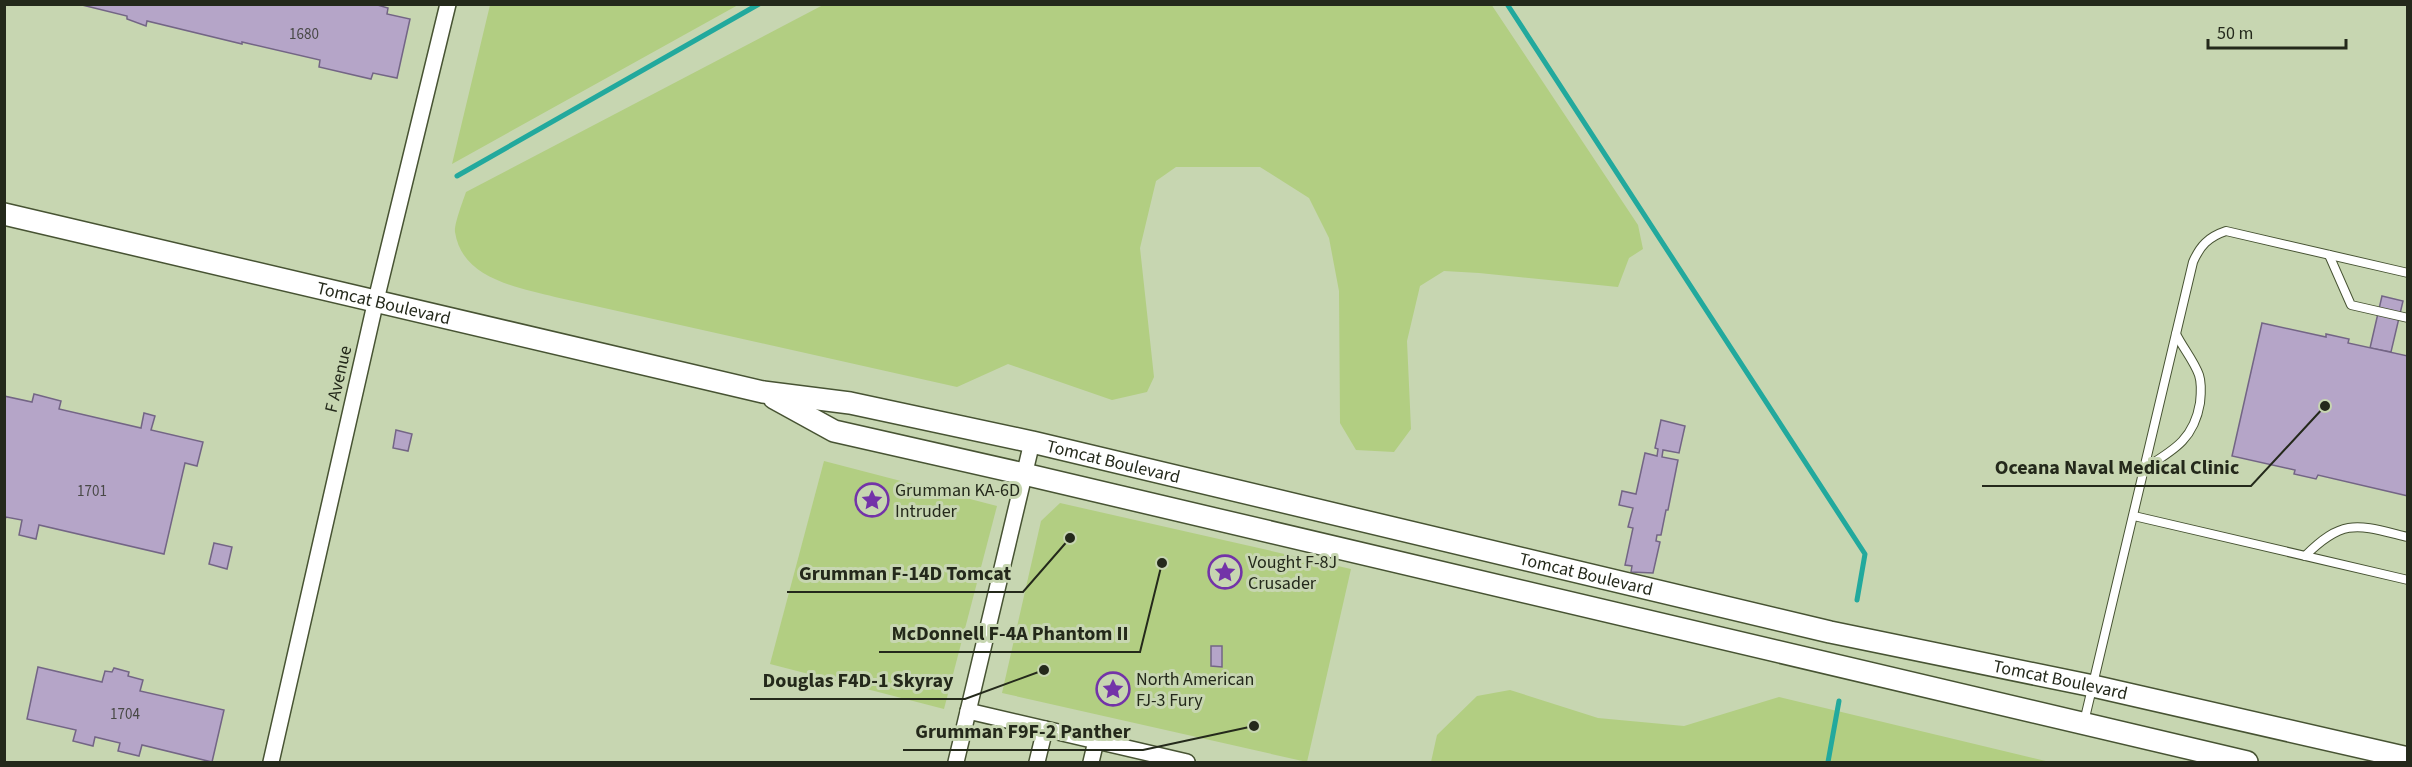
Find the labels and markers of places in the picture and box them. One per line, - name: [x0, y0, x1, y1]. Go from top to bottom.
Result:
- callout: Oceana Naval Medical Clinic: [1982, 448, 2251, 486]
- place label: Grumman KA-6D Intruder: [895, 478, 1020, 524]
- place icon: Grumman KA-6D Intruder: [854, 482, 890, 518]
- place label: Vought F-8J Crusader: [1248, 550, 1337, 596]
- callout: Grumman F-14D Tomcat: [787, 554, 1023, 592]
- place icon: Vought F-8J Crusader: [1207, 554, 1243, 590]
- callout: McDonnell F-4A Phantom II: [879, 614, 1140, 652]
- callout: Douglas F4D-1 Skyray: [750, 661, 965, 699]
- place label: North American FJ-3 Fury: [1136, 667, 1254, 713]
- place icon: North American FJ-3 Fury: [1095, 671, 1131, 707]
- callout: Grumman F9F-2 Panther: [903, 712, 1143, 750]

